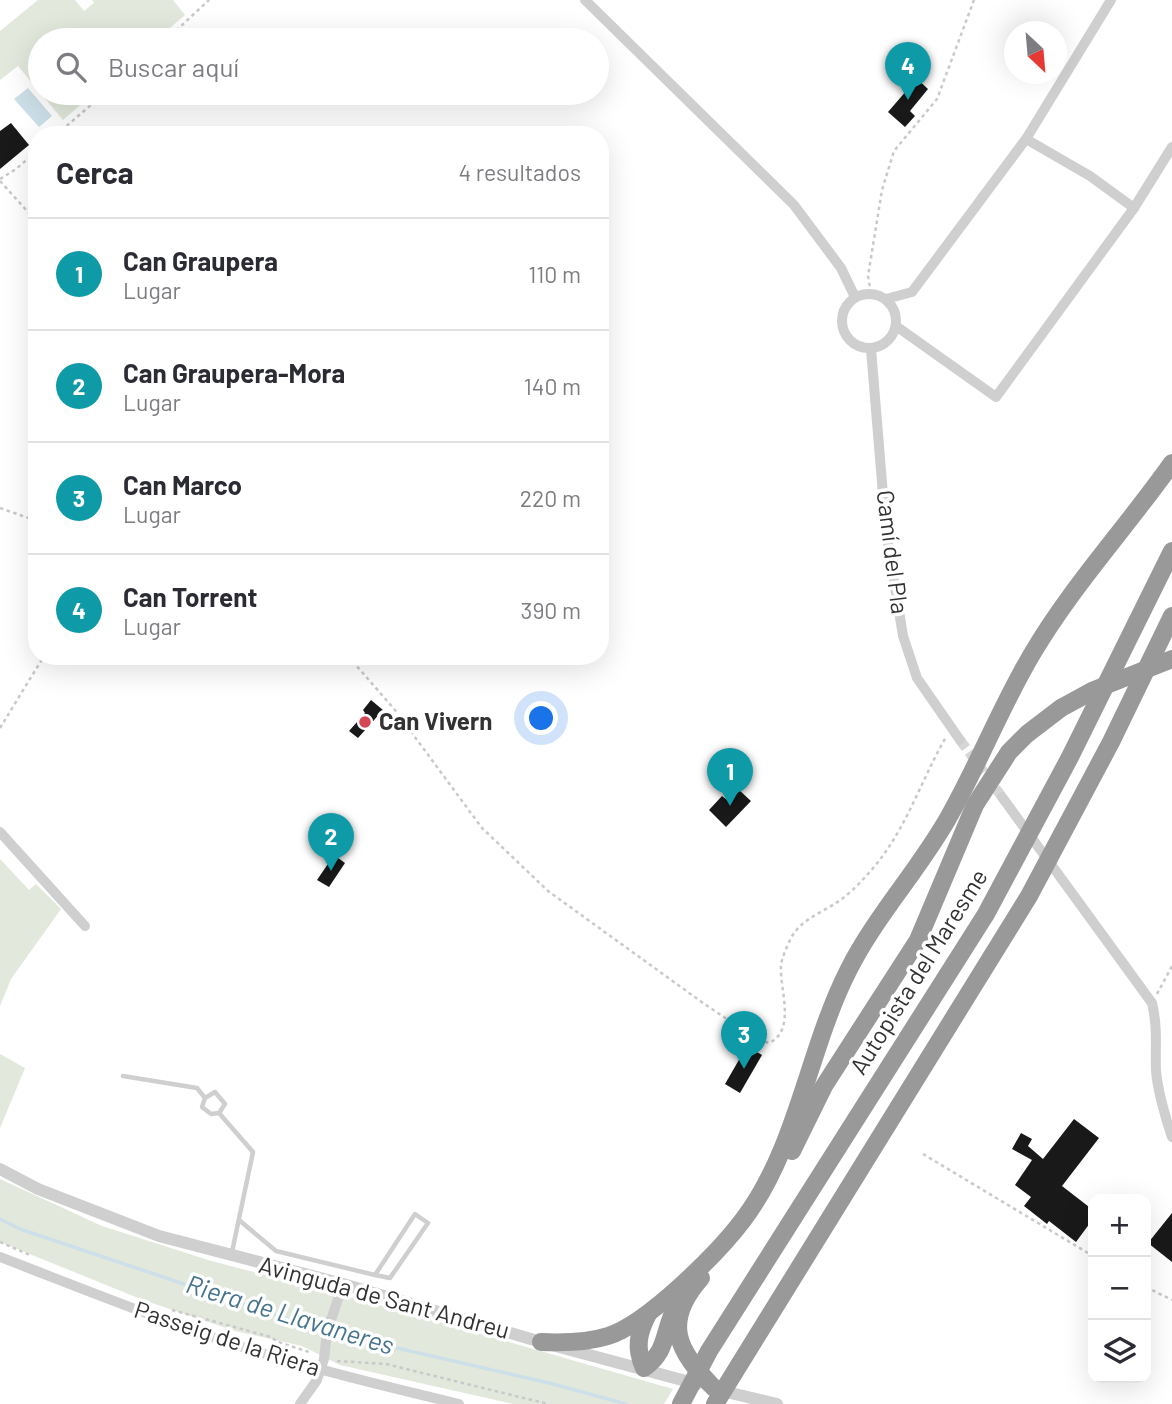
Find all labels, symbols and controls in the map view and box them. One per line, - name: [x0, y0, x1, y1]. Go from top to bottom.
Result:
- north arrow: [1004, 21, 1067, 84]
- search box: [28, 28, 609, 105]
- pin: 4: [885, 42, 931, 100]
- icon: search: [52, 48, 90, 86]
- text: Buscar aquí: [108, 51, 239, 82]
- text: Cerca: [56, 154, 134, 190]
- text: 4 resultados: [458, 158, 581, 186]
- text: Can Graupera: [123, 245, 278, 276]
- text: 1: [75, 260, 83, 288]
- text: 110 m: [528, 260, 581, 288]
- text: Lugar: [123, 276, 181, 304]
- text: Can Graupera-Mora: [123, 357, 345, 388]
- text: 2: [73, 372, 85, 400]
- text: 140 m: [524, 372, 581, 400]
- text: Lugar: [123, 388, 181, 416]
- text: Can Marco: [123, 469, 242, 500]
- text: 3: [73, 484, 85, 512]
- text: 220 m: [520, 484, 581, 512]
- street label: Camí del Pla: [872, 488, 915, 615]
- text: Lugar: [123, 500, 181, 528]
- text: Can Torrent: [123, 581, 257, 612]
- text: 4: [72, 596, 86, 624]
- text: 390 m: [521, 596, 581, 624]
- text: Lugar: [123, 612, 181, 640]
- your location: [524, 701, 558, 735]
- place label: Can Vivern: [379, 706, 492, 735]
- marker: Can Vivern: [357, 714, 373, 730]
- pin: 1: [707, 748, 753, 806]
- pin: 2: [308, 813, 354, 871]
- street label: Autopista del Maresme: [843, 863, 993, 1079]
- pin: 3: [721, 1011, 767, 1069]
- map controls: [1088, 1194, 1151, 1383]
- button: +: [1088, 1194, 1151, 1257]
- street label: Avinguda de Sant Andreu: [256, 1249, 513, 1344]
- button: −: [1088, 1257, 1151, 1320]
- water label: Riera de Llavaneres: [183, 1267, 398, 1360]
- street label: Passeig de la Riera: [131, 1294, 324, 1381]
- button: layers: [1088, 1320, 1151, 1383]

